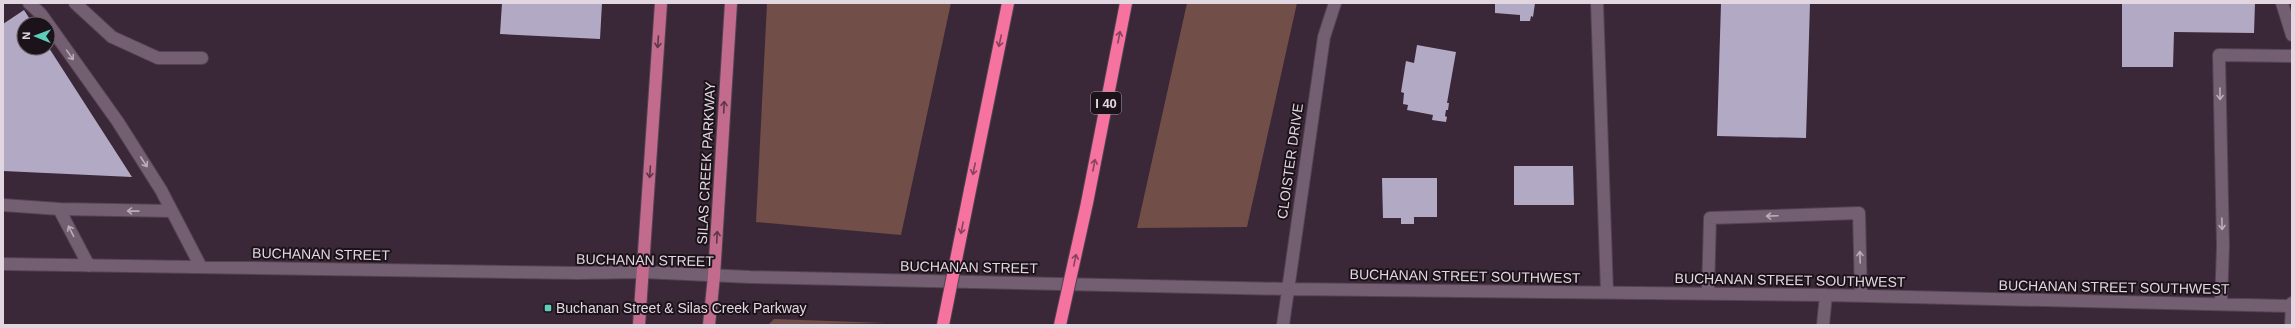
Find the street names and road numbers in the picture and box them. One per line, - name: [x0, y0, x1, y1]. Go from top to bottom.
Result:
- street label: SILAS CREEK PARKWAY: [694, 80, 718, 245]
- road number: I 40: [1091, 92, 1121, 114]
- street label: CLOISTER DRIVE: [1274, 102, 1306, 220]
- street label: BUCHANAN STREET: [252, 245, 390, 263]
- street label: BUCHANAN STREET: [576, 251, 714, 269]
- street label: BUCHANAN STREET: [900, 258, 1038, 276]
- street label: BUCHANAN STREET SOUTHWEST: [1349, 266, 1581, 286]
- street label: BUCHANAN STREET SOUTHWEST: [1674, 270, 1906, 290]
- street label: BUCHANAN STREET SOUTHWEST: [1998, 277, 2230, 297]

